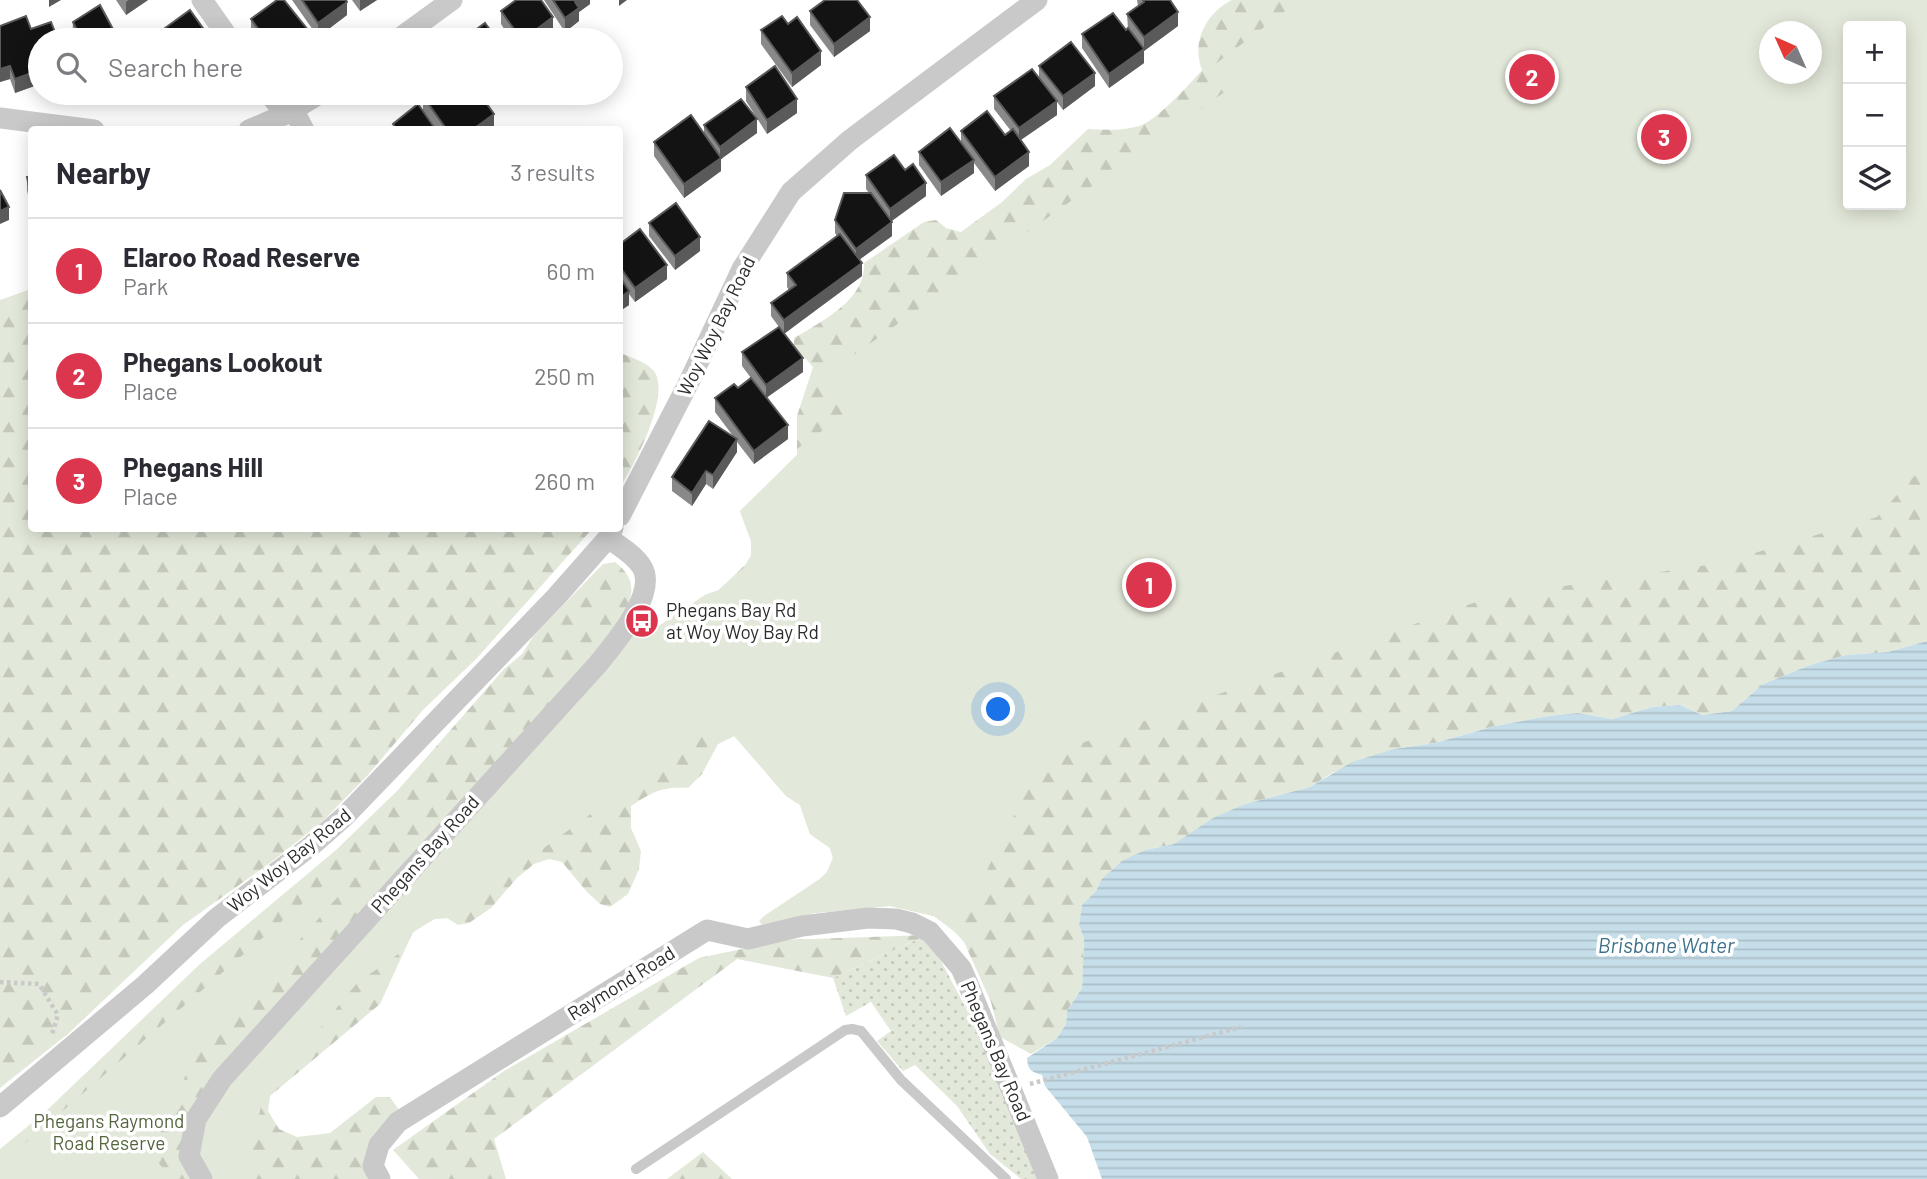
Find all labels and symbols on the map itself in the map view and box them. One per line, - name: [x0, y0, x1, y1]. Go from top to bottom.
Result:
- north arrow: [1759, 21, 1822, 84]
- pin: 2: [1509, 51, 1555, 103]
- pin: 3: [1641, 111, 1687, 163]
- street label: Woy Woy Bay Road: [672, 252, 759, 399]
- pin: 1: [1126, 559, 1172, 611]
- place label: Phegans Bay Rd at Woy Woy Bay Rd: [666, 598, 819, 643]
- bus stop icon: Phegans Bay Rd at Woy Woy Bay Rd: [623, 602, 661, 640]
- your location: [981, 692, 1015, 726]
- street label: Phegans Bay Road: [366, 790, 484, 917]
- street label: Woy Woy Bay Road: [222, 803, 355, 917]
- water label: Brisbane Water: [1598, 932, 1735, 957]
- street label: Raymond Road: [563, 940, 679, 1025]
- street label: Phegans Bay Road: [956, 977, 1036, 1125]
- park label: Phegans Raymond Road Reserve: [34, 1109, 184, 1154]

